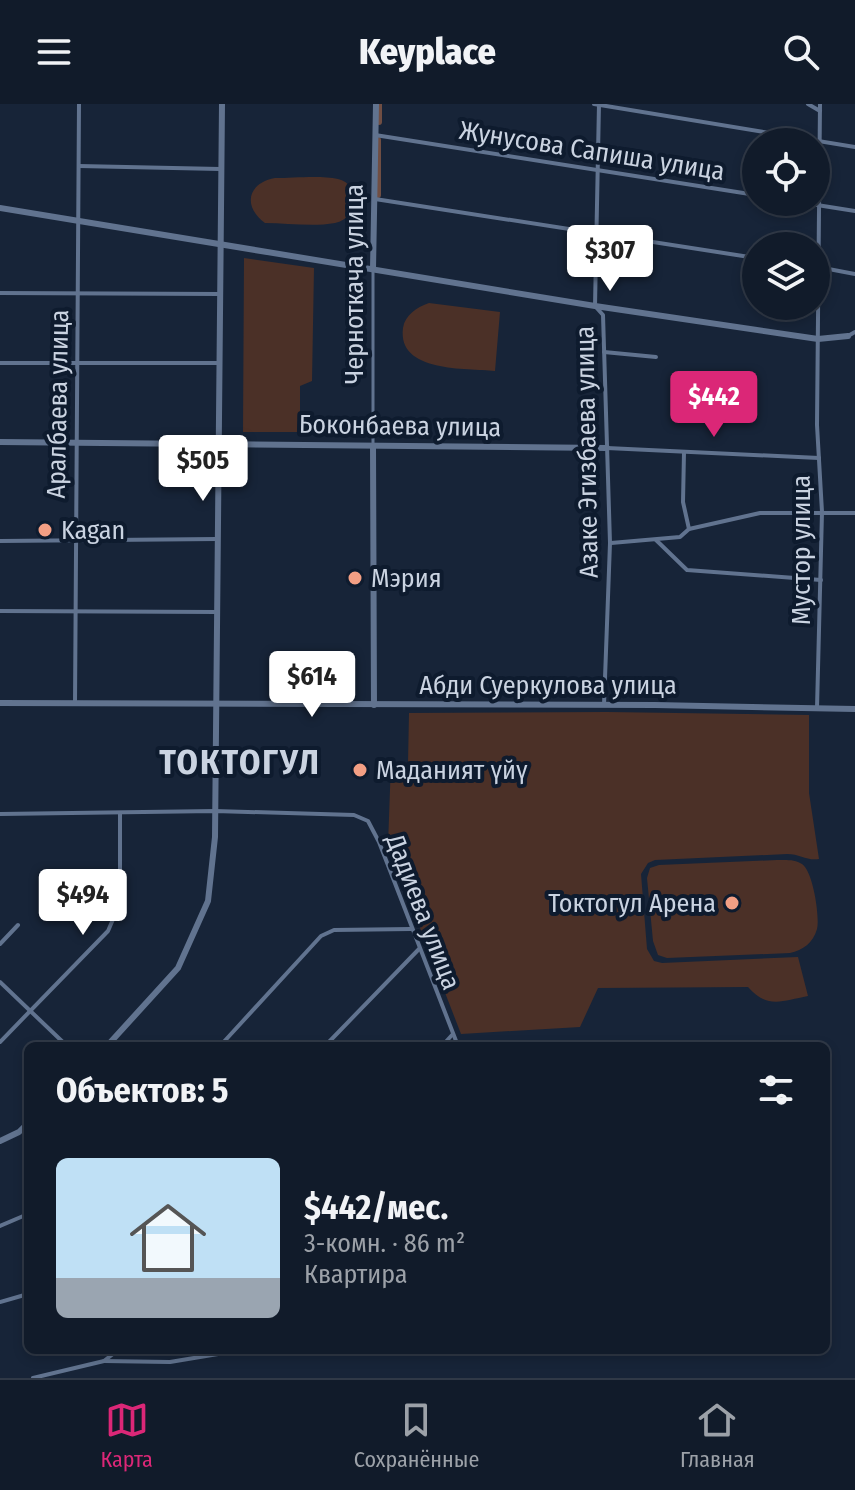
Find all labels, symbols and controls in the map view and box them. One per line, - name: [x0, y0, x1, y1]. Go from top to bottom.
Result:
- icon: menu: [32, 30, 76, 74]
- text: Keyplace: [359, 30, 496, 74]
- icon: search: [779, 30, 823, 74]
- street label: Жунусова Сапиша улица: [457, 115, 727, 187]
- map controls: [742, 128, 830, 320]
- button: locate: [742, 128, 830, 216]
- street label: Черноткача улица: [339, 184, 370, 384]
- pin: $307: [563, 225, 657, 293]
- button: layers: [742, 232, 830, 320]
- text: $307: [585, 235, 635, 266]
- street label: Аралбаева улица: [41, 309, 75, 499]
- street label: Азаке Эгизбаева улица: [569, 326, 605, 578]
- pin: $442: [667, 371, 761, 439]
- text: $442: [688, 381, 740, 412]
- street label: Боконбаева улица: [299, 409, 501, 443]
- pin: $505: [156, 435, 250, 503]
- text: $505: [177, 445, 229, 476]
- street label: Мустор улица: [786, 475, 817, 625]
- place label: Kagan: [61, 515, 125, 546]
- marker: Kagan: [36, 521, 54, 539]
- place label: Мэрия: [371, 563, 442, 594]
- marker: Мэрия: [346, 569, 364, 587]
- pin: $614: [265, 651, 359, 719]
- text: $614: [287, 661, 337, 692]
- street label: Абди Суеркулова улица: [419, 670, 677, 701]
- district label: ТОКТОГУЛ: [159, 742, 321, 783]
- place label: Маданият үйү: [376, 755, 528, 786]
- marker: Маданият үйү: [351, 761, 369, 779]
- street label: Дадиева улица: [379, 829, 467, 994]
- pin: $494: [36, 869, 130, 937]
- text: $494: [57, 879, 109, 910]
- place label: Токтогул Арена: [548, 888, 716, 919]
- marker: Токтогул Арена: [723, 894, 741, 912]
- icon: filters: [754, 1068, 798, 1112]
- text: Объектов: 5: [56, 1070, 228, 1111]
- text: $442/мес.: [304, 1187, 448, 1228]
- icon: home: [120, 1190, 216, 1286]
- text: 3-комн. · 86 m²: [304, 1228, 465, 1259]
- text: Квартира: [304, 1259, 408, 1290]
- tab: Карта: [100, 1398, 153, 1473]
- tab: Сохранённые: [354, 1398, 479, 1473]
- tab: Главная: [680, 1398, 755, 1473]

